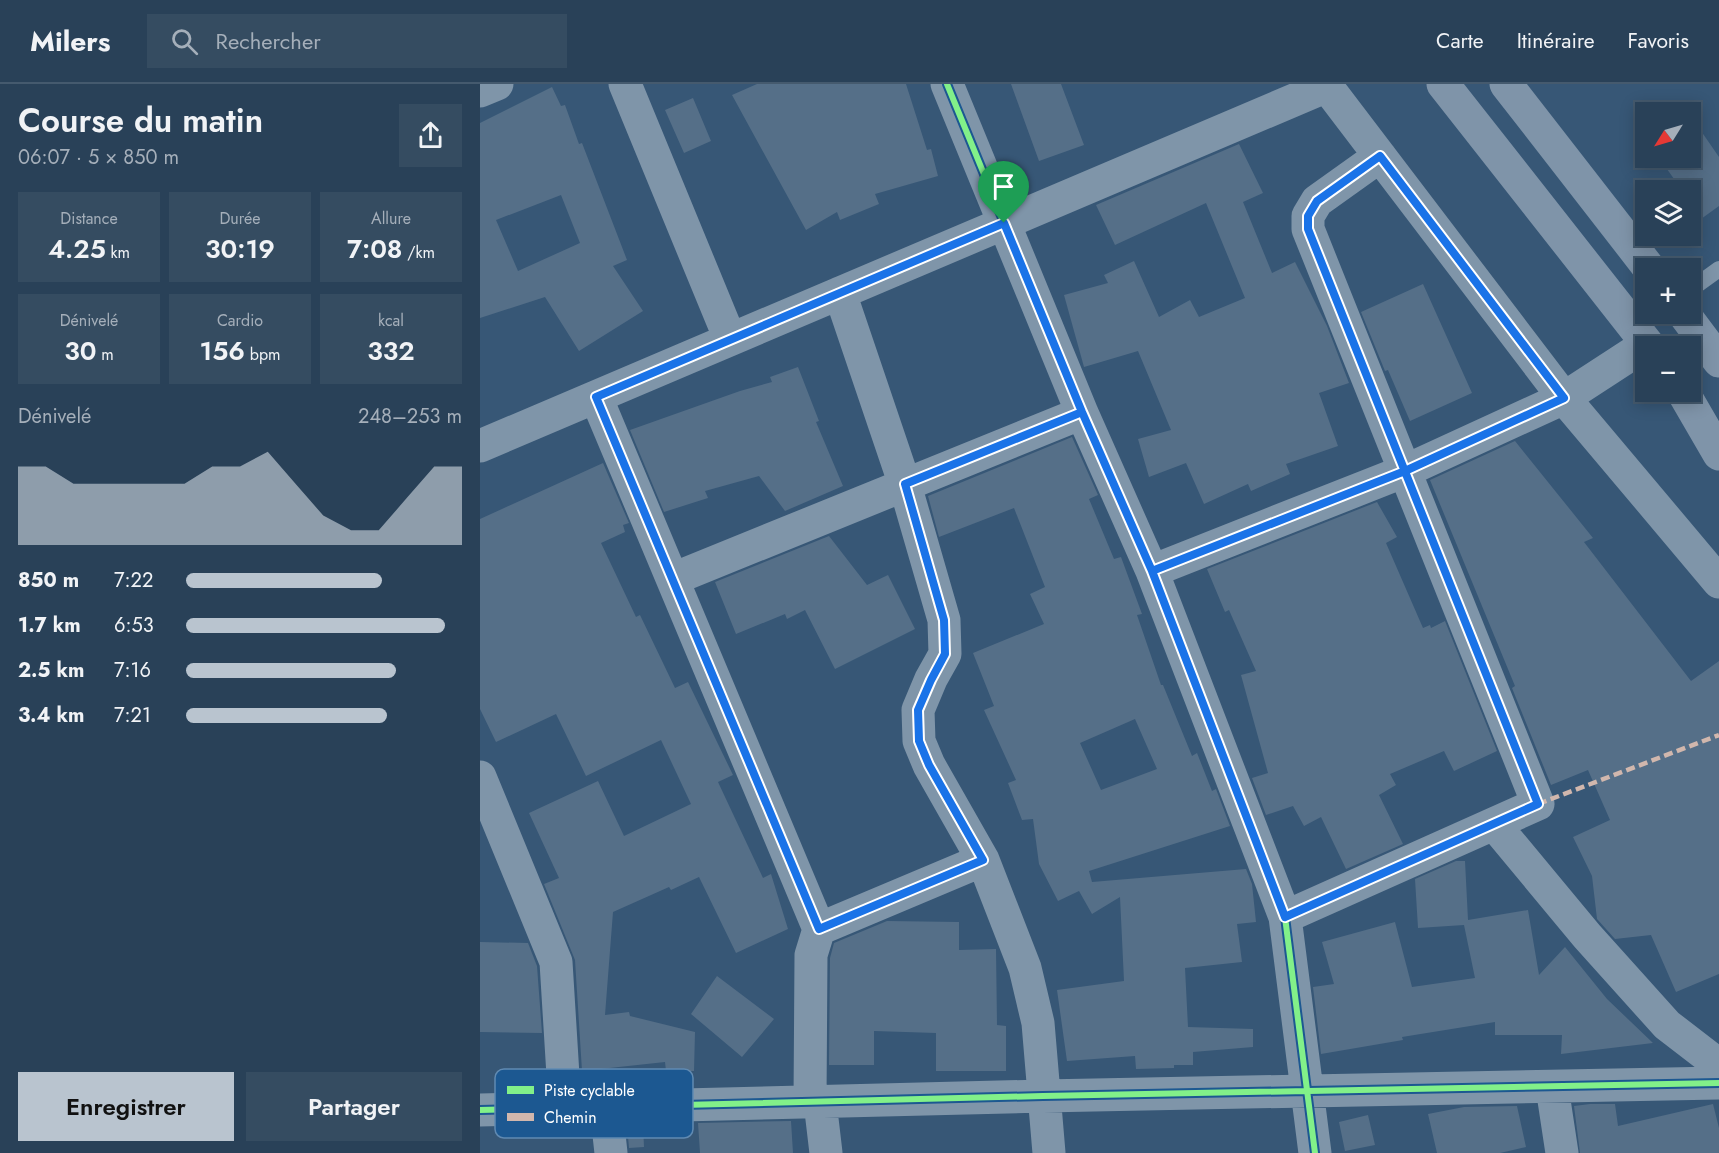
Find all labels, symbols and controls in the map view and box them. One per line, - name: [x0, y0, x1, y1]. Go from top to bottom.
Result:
- search box: [147, 14, 567, 68]
- text: Milers: [30, 21, 111, 62]
- icon: search: [168, 25, 201, 58]
- text: Rechercher: [216, 25, 321, 57]
- text: Carte: [1436, 26, 1484, 56]
- text: Itinéraire: [1517, 26, 1595, 56]
- text: Favoris: [1628, 26, 1689, 56]
- text: Course du matin: [18, 97, 263, 144]
- north arrow: [1635, 102, 1701, 168]
- map controls: [1635, 102, 1701, 402]
- button: share: [399, 104, 462, 167]
- text: 06:07 · 5 × 850 m: [18, 143, 179, 172]
- pin: [978, 161, 1029, 223]
- icon: arrive: [987, 170, 1020, 203]
- button: layers: [1635, 180, 1701, 246]
- text: Distance: [60, 207, 118, 230]
- text: Durée: [219, 207, 261, 230]
- text: Allure: [371, 207, 411, 230]
- text: 4.25: [48, 230, 106, 268]
- text: 30:19: [205, 230, 275, 268]
- text: 7:08: [347, 230, 403, 268]
- text: km: [106, 241, 130, 264]
- text: /km: [403, 241, 435, 264]
- button: +: [1635, 258, 1701, 324]
- text: Dénivelé: [60, 309, 118, 332]
- text: Cardio: [217, 309, 263, 332]
- text: kcal: [378, 309, 404, 332]
- text: 30: [64, 332, 96, 370]
- text: 156: [199, 332, 245, 370]
- text: 332: [367, 332, 415, 370]
- button: −: [1635, 336, 1701, 402]
- text: m: [96, 343, 114, 366]
- text: bpm: [245, 343, 281, 366]
- text: Dénivelé: [18, 402, 91, 431]
- text: 248–253 m: [358, 402, 462, 431]
- text: 850 m: [18, 566, 79, 595]
- text: 7:22: [114, 566, 153, 595]
- text: 1.7 km: [18, 611, 81, 640]
- text: 6:53: [114, 611, 154, 640]
- text: 2.5 km: [18, 656, 84, 685]
- text: 7:16: [114, 656, 151, 685]
- text: 3.4 km: [18, 701, 84, 730]
- text: 7:21: [114, 701, 151, 730]
- legend: [495, 1069, 693, 1138]
- button: Enregistrer: [18, 1072, 234, 1141]
- button: Partager: [246, 1072, 462, 1141]
- text: Piste cyclable: [544, 1079, 635, 1102]
- text: Chemin: [544, 1106, 597, 1129]

